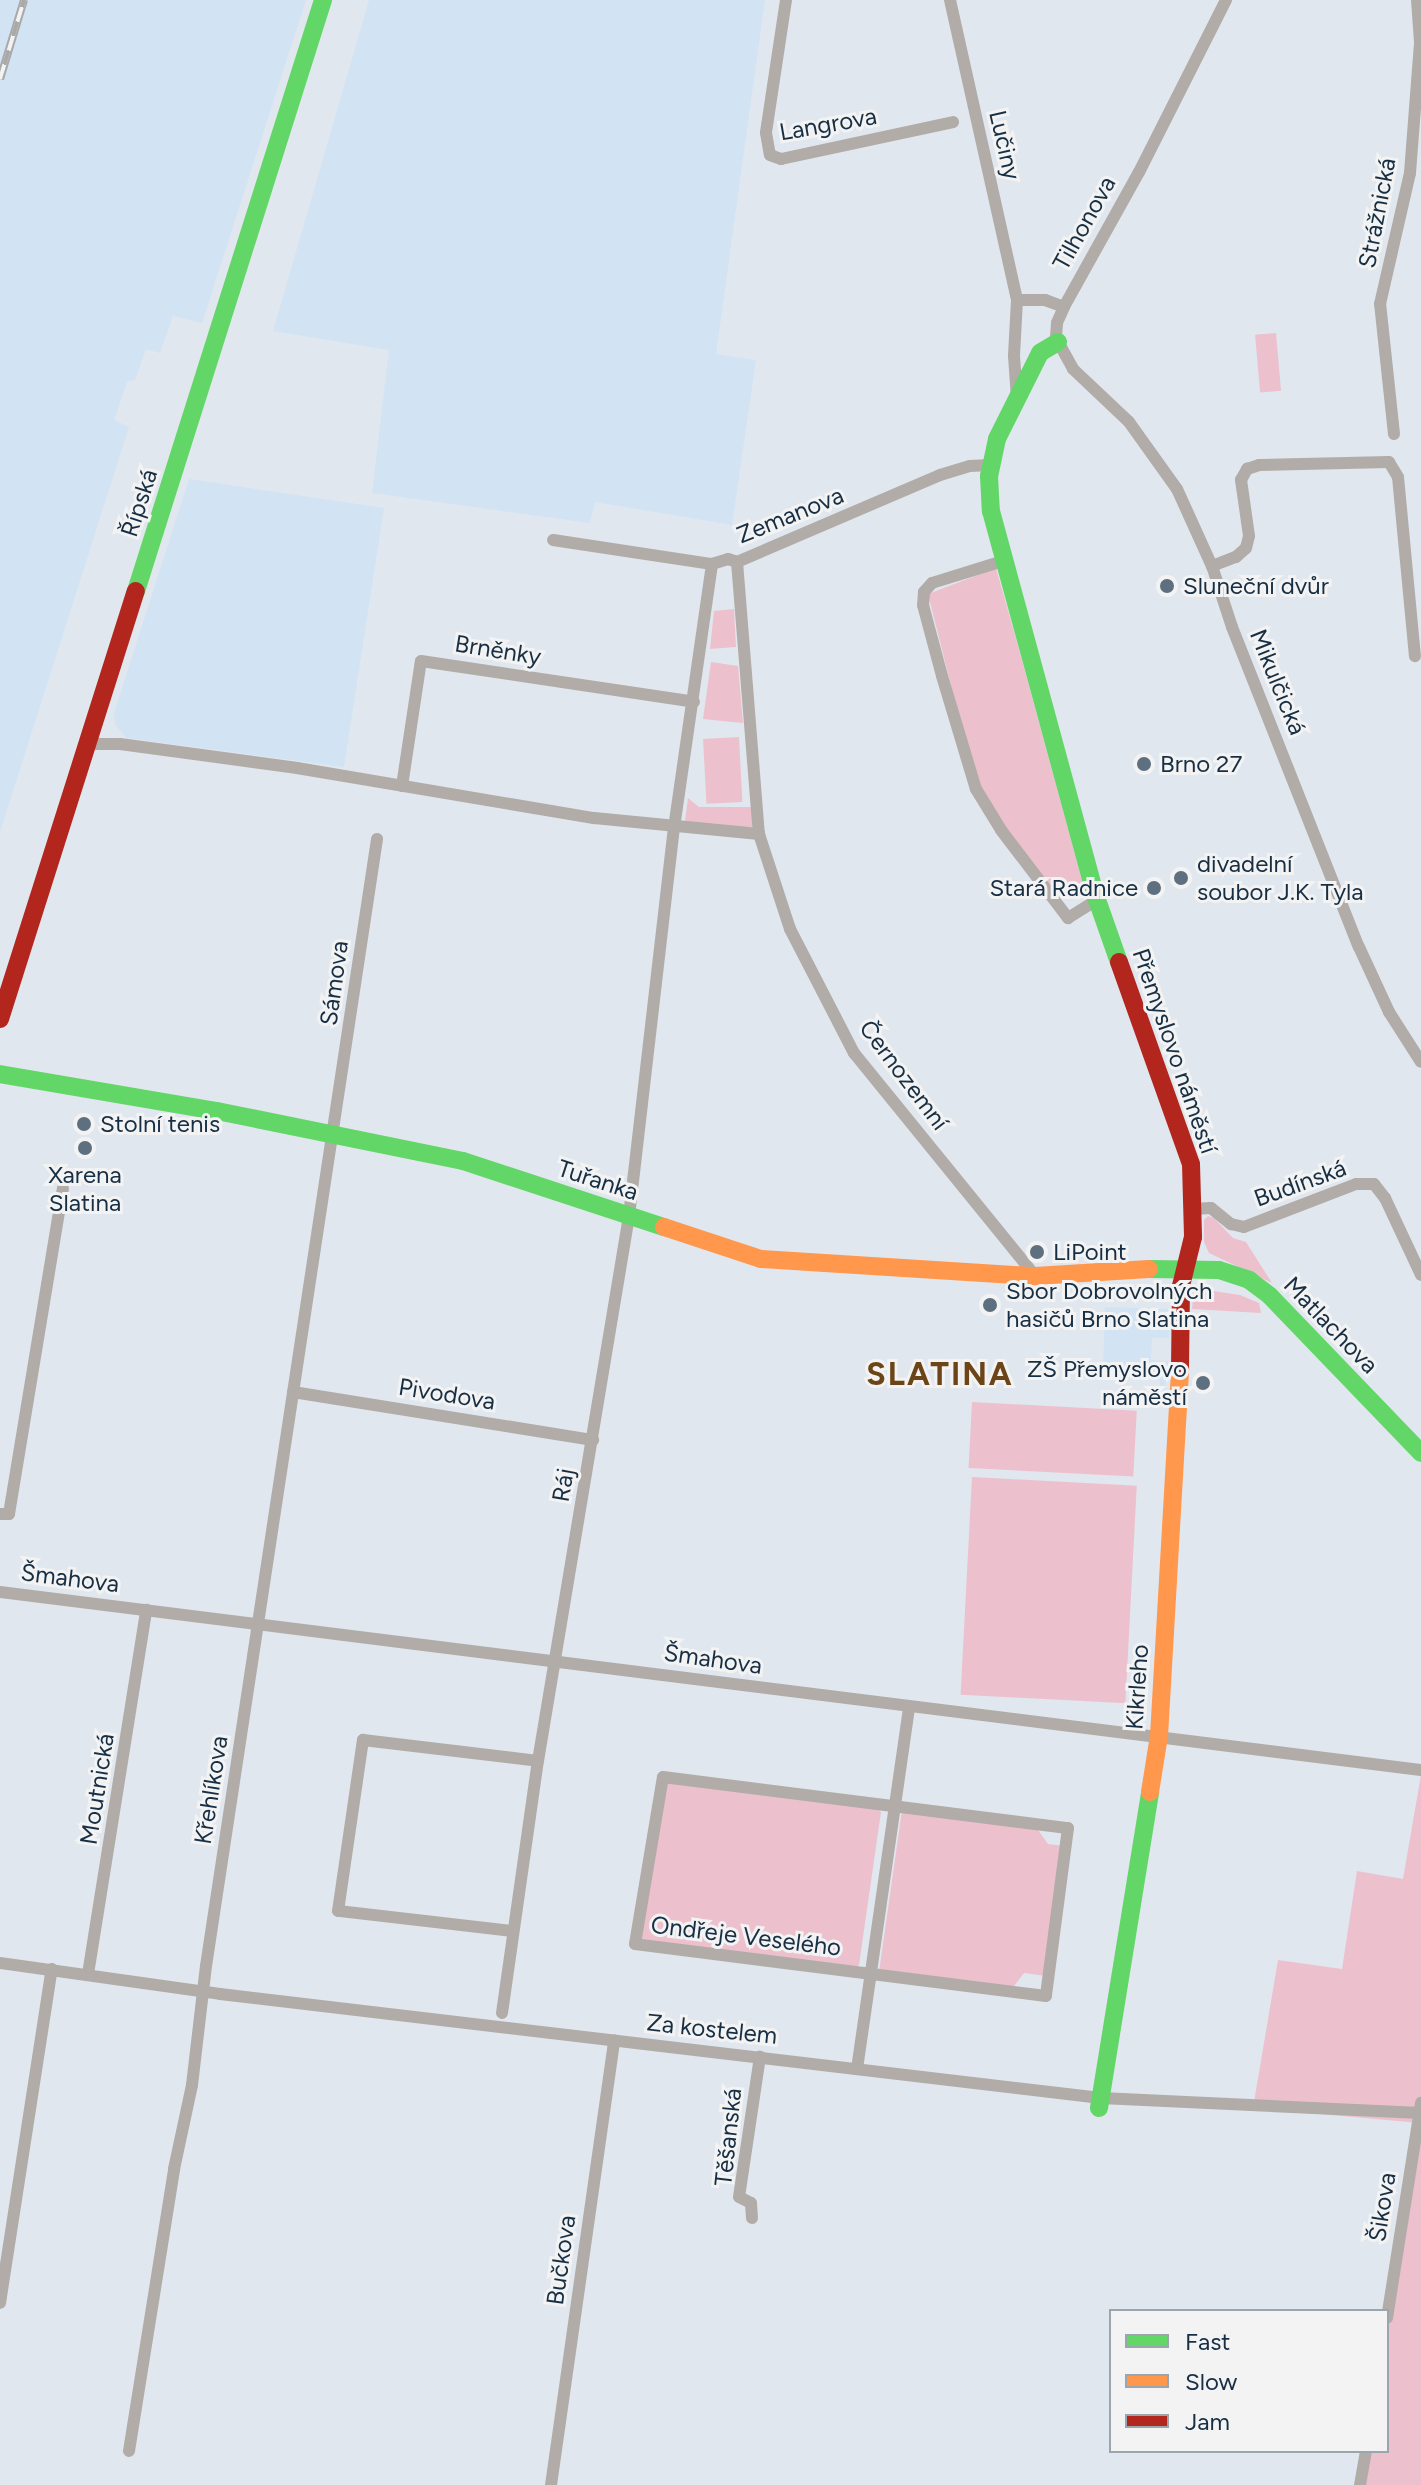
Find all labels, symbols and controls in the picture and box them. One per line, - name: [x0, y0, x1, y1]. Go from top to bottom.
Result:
- street label: Langrova: [777, 101, 879, 147]
- street label: Lučiny: [983, 108, 1027, 182]
- street label: Strážnická: [1352, 156, 1402, 270]
- street label: Tilhonova: [1046, 171, 1122, 275]
- street label: Řípská: [115, 465, 163, 541]
- street label: Zemanova: [732, 481, 848, 549]
- place label: Sluneční dvůr: [1183, 572, 1329, 600]
- marker: Sluneční dvůr: [1158, 577, 1176, 595]
- street label: Mikulčická: [1244, 625, 1312, 739]
- street label: Brněnky: [453, 629, 543, 671]
- place label: Brno 27: [1160, 750, 1242, 778]
- marker: Brno 27: [1135, 755, 1153, 773]
- place label: divadelní soubor J.K. Tyla: [1197, 850, 1364, 906]
- marker: divadelní soubor J.K. Tyla: [1172, 869, 1190, 887]
- place label: Stará Radnice: [989, 874, 1138, 902]
- marker: Stará Radnice: [1145, 879, 1163, 897]
- street label: Sámova: [314, 939, 354, 1027]
- street label: Přemyslovo náměstí: [1126, 945, 1224, 1157]
- street label: Černozemní: [853, 1014, 955, 1136]
- place label: Stolní tenis: [100, 1110, 220, 1138]
- marker: Stolní tenis: [75, 1115, 93, 1133]
- marker: Xarena Slatina: [76, 1139, 94, 1157]
- street label: Tuřanka: [554, 1153, 642, 1207]
- street label: Budínská: [1250, 1153, 1350, 1213]
- place label: Xarena Slatina: [48, 1161, 122, 1217]
- place label: LiPoint: [1053, 1238, 1127, 1266]
- marker: LiPoint: [1028, 1243, 1046, 1261]
- street label: Matlachova: [1278, 1271, 1384, 1379]
- place label: Sbor Dobrovolných hasičů Brno Slatina: [1006, 1277, 1212, 1333]
- marker: Sbor Dobrovolných hasičů Brno Slatina: [981, 1296, 999, 1314]
- district label: SLATINA: [866, 1355, 1014, 1393]
- place label: ZŠ Přemyslovo náměstí: [1027, 1355, 1187, 1411]
- street label: Pivodova: [397, 1372, 497, 1416]
- marker: ZŠ Přemyslovo náměstí: [1194, 1374, 1212, 1392]
- street label: Ráj: [546, 1466, 580, 1504]
- street label: Šmahova: [19, 1558, 121, 1598]
- street label: Šmahova: [662, 1638, 764, 1680]
- street label: Kikrleho: [1120, 1643, 1154, 1731]
- street label: Moutnická: [74, 1731, 120, 1847]
- street label: Křehlíkova: [188, 1734, 234, 1846]
- street label: Ondřeje Veselého: [649, 1910, 843, 1962]
- street label: Za kostelem: [645, 2008, 779, 2050]
- street label: Těšanská: [709, 2087, 747, 2187]
- street label: Šikova: [1362, 2170, 1402, 2244]
- street label: Bučkova: [540, 2213, 582, 2307]
- legend: [1109, 2309, 1389, 2453]
- text: Fast: [1185, 2327, 1230, 2356]
- text: Slow: [1185, 2367, 1237, 2396]
- text: Jam: [1185, 2407, 1230, 2436]

